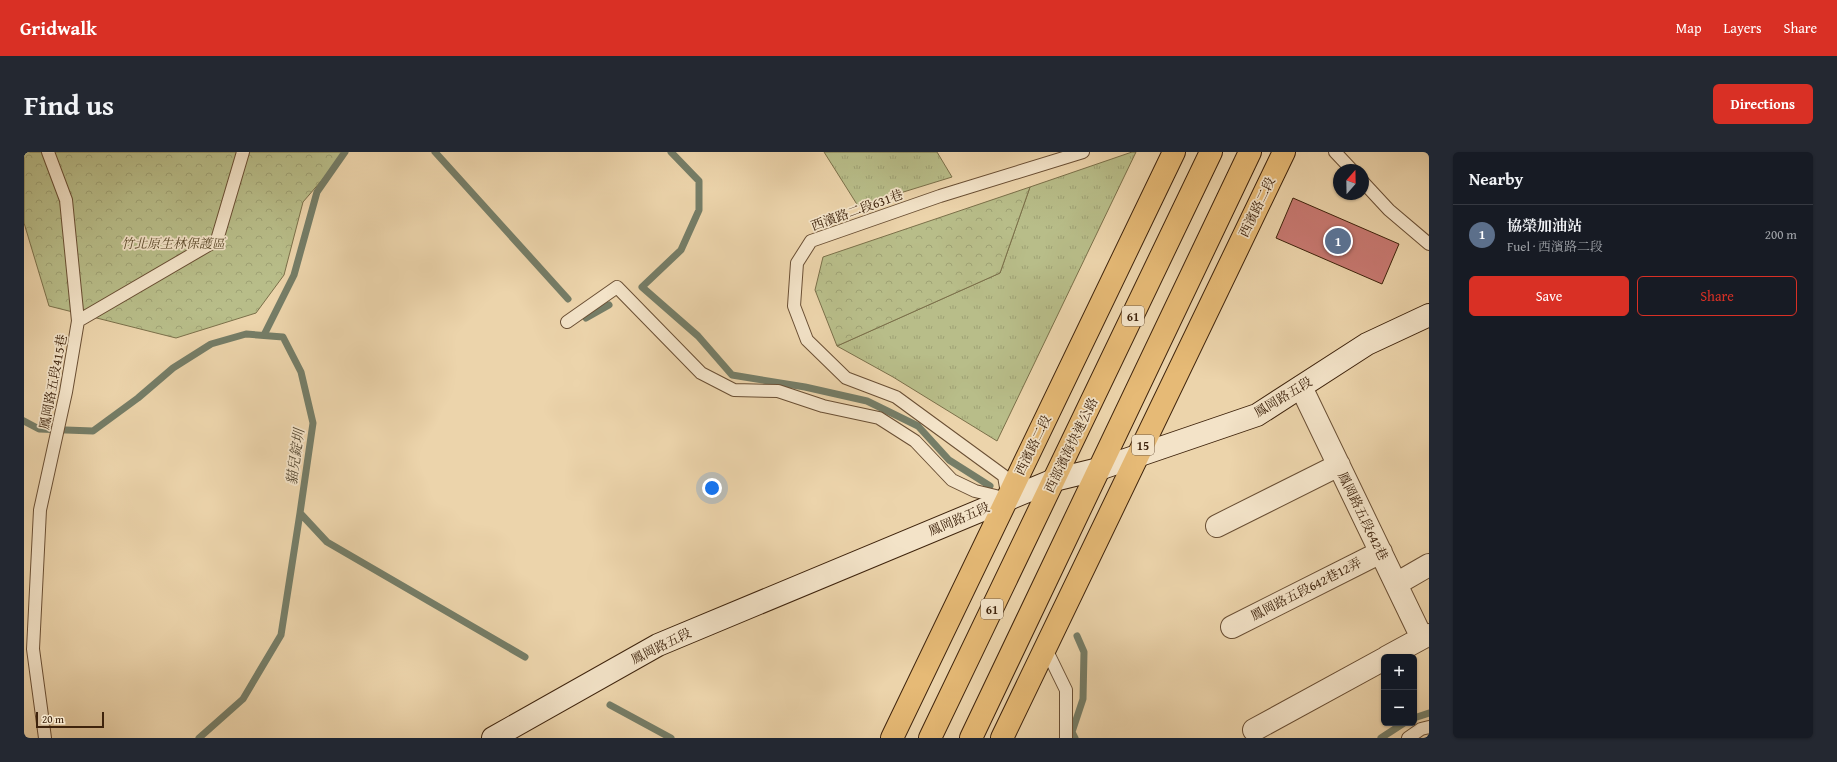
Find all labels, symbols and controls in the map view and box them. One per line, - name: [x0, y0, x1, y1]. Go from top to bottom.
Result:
- text: Gridwalk: [20, 14, 97, 42]
- text: Map: [1676, 18, 1702, 38]
- text: Layers: [1724, 18, 1762, 38]
- text: Share: [1784, 18, 1817, 38]
- text: Find us: [24, 84, 114, 125]
- button: Directions: [1713, 84, 1813, 124]
- north arrow: [1333, 164, 1369, 200]
- text: Nearby: [1469, 166, 1523, 191]
- street label: 西濱路二段: [1234, 174, 1280, 240]
- street label: 西濱路二段631巷: [808, 185, 906, 235]
- text: 協榮加油站: [1507, 215, 1582, 236]
- text: 1: [1479, 225, 1485, 244]
- text: 200 m: [1765, 225, 1797, 244]
- pin: 1: [1325, 226, 1351, 256]
- park label: 竹北原生林保護區: [121, 234, 227, 253]
- text: Fuel · 西濱路二段: [1507, 237, 1603, 256]
- button: Save: [1469, 276, 1629, 316]
- button: Share: [1637, 276, 1797, 316]
- road number: 61: [1122, 306, 1144, 326]
- street label: 鳳岡路五段415巷: [34, 333, 72, 431]
- street label: 鳳岡路五段: [1250, 372, 1316, 422]
- street label: 西部濱海快速公路: [1040, 394, 1102, 496]
- street label: 西濱路二段: [1010, 412, 1056, 478]
- water label: 貓兒錠圳: [281, 426, 309, 486]
- road number: 15: [1132, 435, 1154, 455]
- street label: 鳳岡路五段642巷: [1333, 468, 1393, 564]
- your location: [702, 478, 722, 498]
- street label: 鳳岡路五段: [925, 498, 993, 540]
- street label: 鳳岡路五段642巷12弄: [1247, 553, 1365, 625]
- road number: 61: [981, 599, 1003, 619]
- street label: 鳳岡路五段: [628, 623, 694, 669]
- map controls: [1381, 654, 1417, 726]
- button: +: [1381, 654, 1417, 690]
- button: −: [1381, 690, 1417, 726]
- scale bar: [36, 710, 104, 729]
- text: 20 m: [42, 711, 64, 727]

